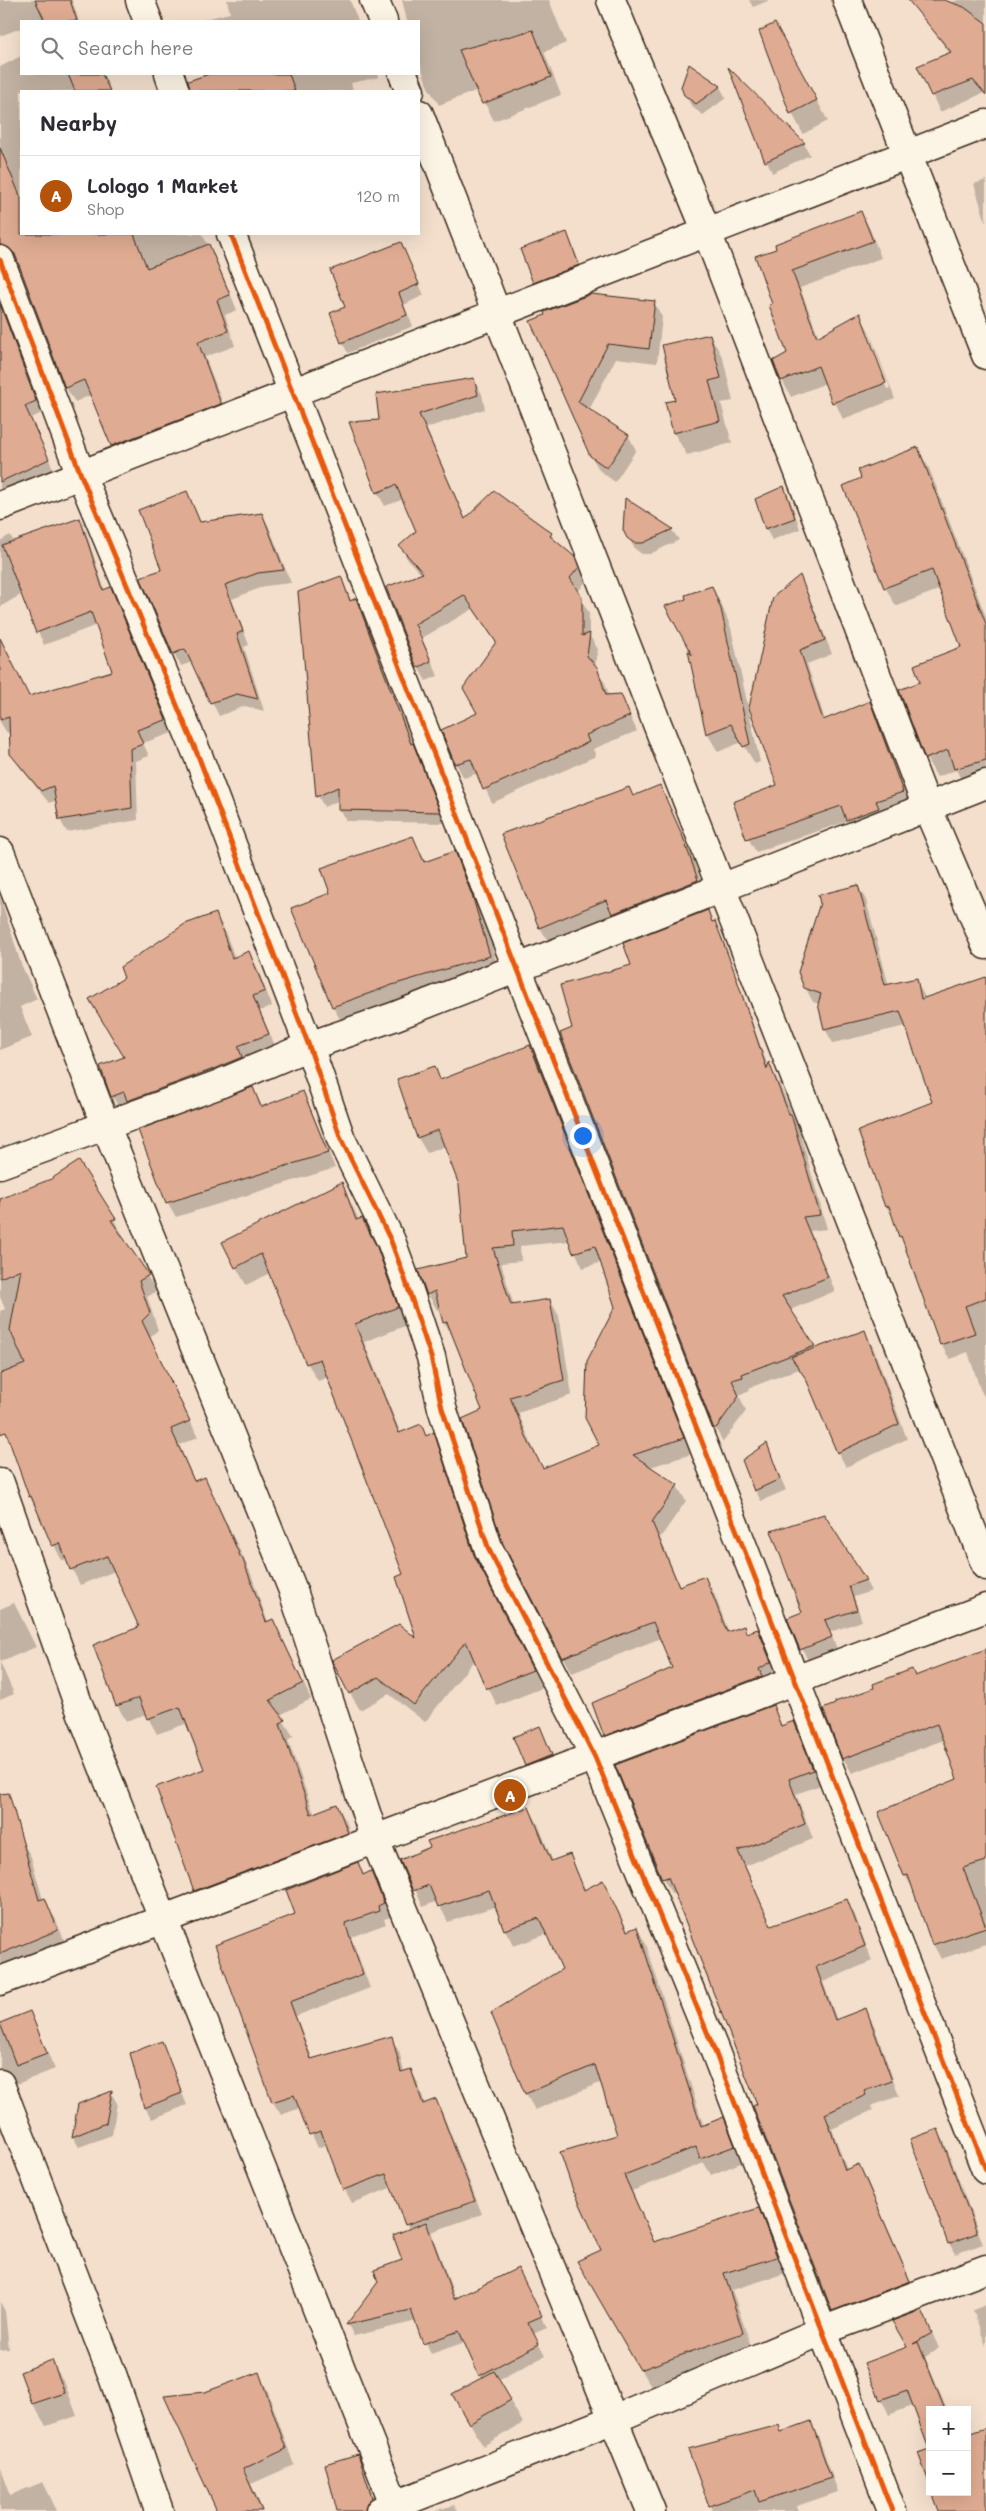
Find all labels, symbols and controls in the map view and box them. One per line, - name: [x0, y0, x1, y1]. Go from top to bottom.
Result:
- search box: [20, 20, 420, 75]
- icon: search: [38, 34, 66, 62]
- text: Search here: [78, 35, 194, 60]
- text: Nearby: [40, 109, 117, 136]
- text: Lologo 1 Market: [87, 173, 238, 198]
- text: A: [50, 185, 62, 206]
- text: 120 m: [356, 185, 400, 206]
- text: Shop: [87, 198, 124, 219]
- your location: [570, 1123, 596, 1149]
- pin: A: [494, 1776, 526, 1814]
- map controls: [926, 2406, 971, 2496]
- button: +: [926, 2406, 971, 2451]
- button: −: [926, 2451, 971, 2496]

